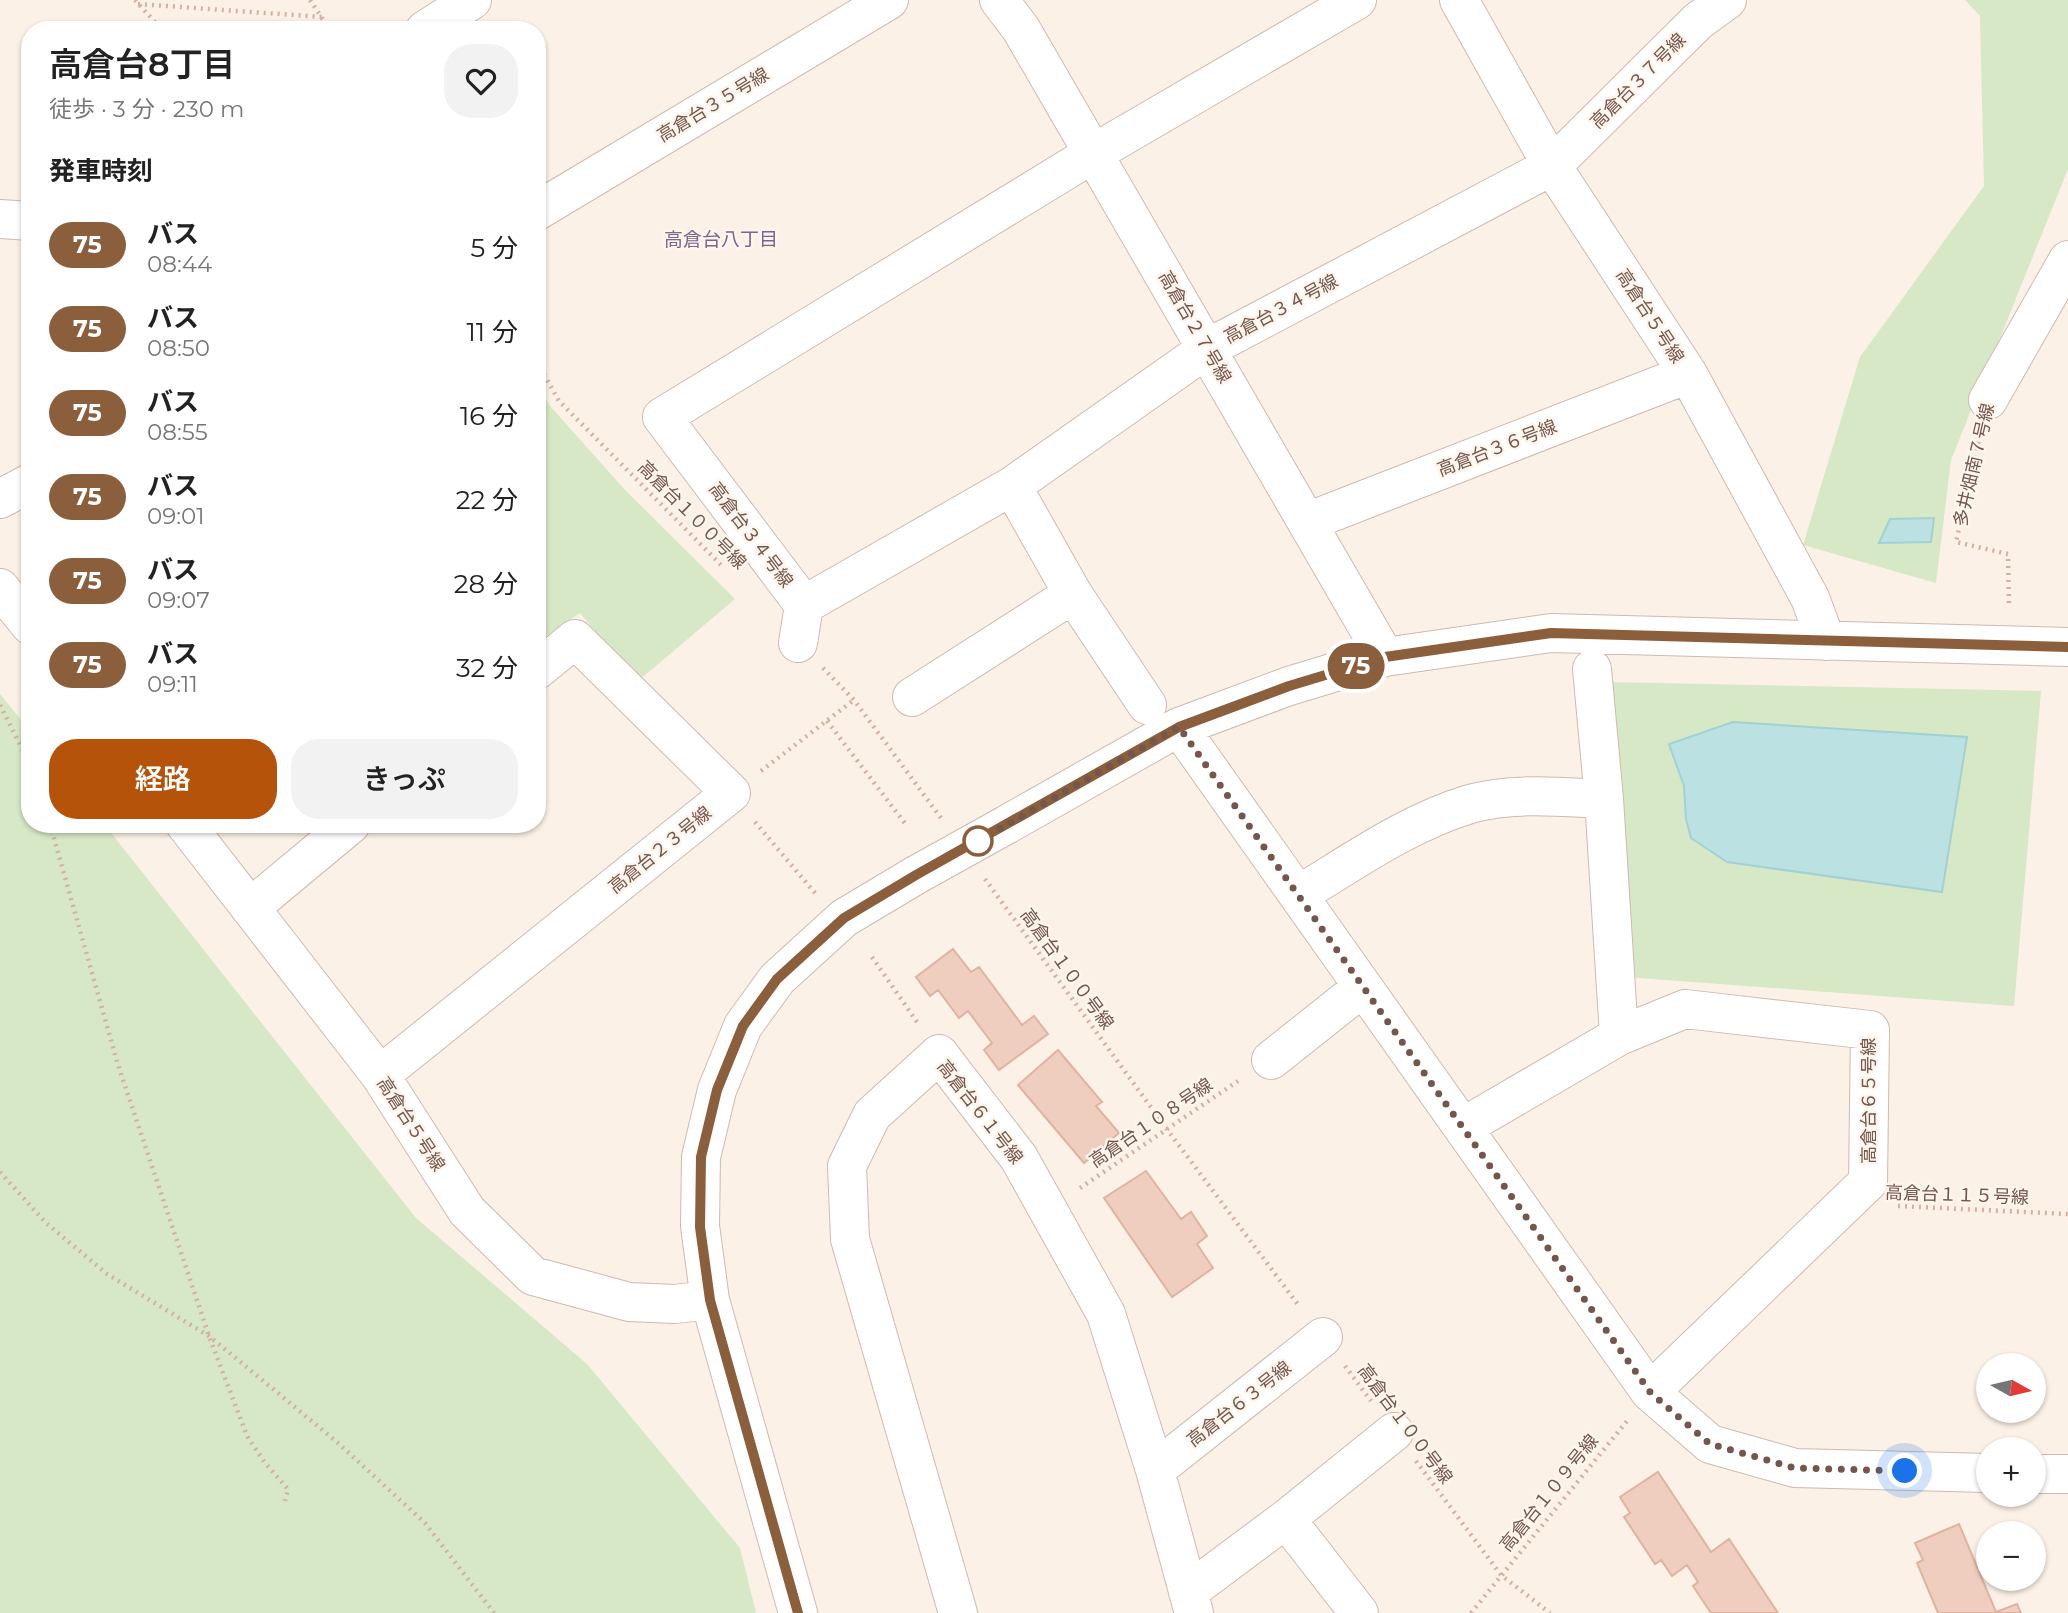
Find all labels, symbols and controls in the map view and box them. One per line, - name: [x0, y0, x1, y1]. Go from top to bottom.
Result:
- street label: 高倉台３７号線: [1586, 29, 1690, 133]
- text: 高倉台8丁目: [49, 44, 236, 84]
- button: heart: [444, 44, 518, 118]
- street label: 高倉台３５号線: [653, 63, 773, 147]
- text: 徒歩 · 3 分 · 230 m: [49, 95, 244, 123]
- text: 発車時刻: [49, 155, 153, 187]
- text: バス: [147, 218, 199, 250]
- district label: 高倉台八丁目: [664, 228, 778, 251]
- text: 75: [73, 230, 102, 259]
- text: 5 分: [470, 232, 518, 264]
- text: 08:44: [147, 250, 212, 278]
- street label: 高倉台５号線: [1611, 265, 1689, 367]
- street label: 高倉台２７号線: [1154, 267, 1236, 387]
- street label: 高倉台３４号線: [1220, 270, 1342, 348]
- text: バス: [147, 302, 199, 334]
- text: 75: [73, 314, 102, 343]
- text: 11 分: [466, 316, 518, 348]
- text: 08:50: [147, 334, 210, 362]
- text: バス: [147, 386, 199, 418]
- text: 75: [73, 398, 102, 427]
- text: 16 分: [460, 400, 518, 432]
- street label: 多井畑南７号線: [1949, 401, 1999, 529]
- street label: 高倉台３６号線: [1434, 415, 1560, 481]
- text: 08:55: [147, 418, 208, 446]
- street label: 高倉台１００号線: [633, 456, 751, 574]
- text: バス: [147, 470, 199, 502]
- street label: 高倉台３４号線: [704, 478, 798, 592]
- text: 75: [73, 482, 102, 511]
- text: 22 分: [456, 484, 518, 516]
- text: 09:01: [147, 502, 205, 530]
- text: バス: [147, 554, 199, 586]
- text: 75: [73, 566, 102, 595]
- text: 28 分: [454, 568, 518, 600]
- text: 09:07: [147, 586, 210, 614]
- text: バス: [147, 638, 199, 670]
- line badge: 75: [1324, 643, 1388, 689]
- text: 75: [73, 650, 102, 679]
- text: 75: [1342, 651, 1370, 680]
- text: 32 分: [456, 652, 518, 684]
- text: 09:11: [147, 670, 198, 698]
- button: 経路: [49, 739, 277, 819]
- button: きっぷ: [291, 739, 518, 819]
- street label: 高倉台２３号線: [604, 802, 716, 898]
- unlabelled marker: [963, 826, 993, 856]
- street label: 高倉台１００号線: [1016, 904, 1118, 1034]
- street label: 高倉台６５号線: [1858, 1038, 1880, 1164]
- street label: 高倉台６１号線: [933, 1056, 1027, 1168]
- street label: 高倉台５号線: [372, 1073, 450, 1175]
- street label: 高倉台１０８号線: [1085, 1074, 1217, 1172]
- street label: 高倉台１１５号線: [1885, 1181, 2029, 1209]
- north arrow: [1976, 1353, 2046, 1423]
- map controls: [1976, 1353, 2046, 1591]
- street label: 高倉台６３号線: [1183, 1357, 1295, 1451]
- street label: 高倉台１００号線: [1353, 1360, 1457, 1488]
- street label: 高倉台１０９号線: [1495, 1430, 1603, 1556]
- button: +: [1976, 1437, 2046, 1507]
- your location: [1887, 1453, 1922, 1488]
- button: −: [1976, 1521, 2046, 1591]

